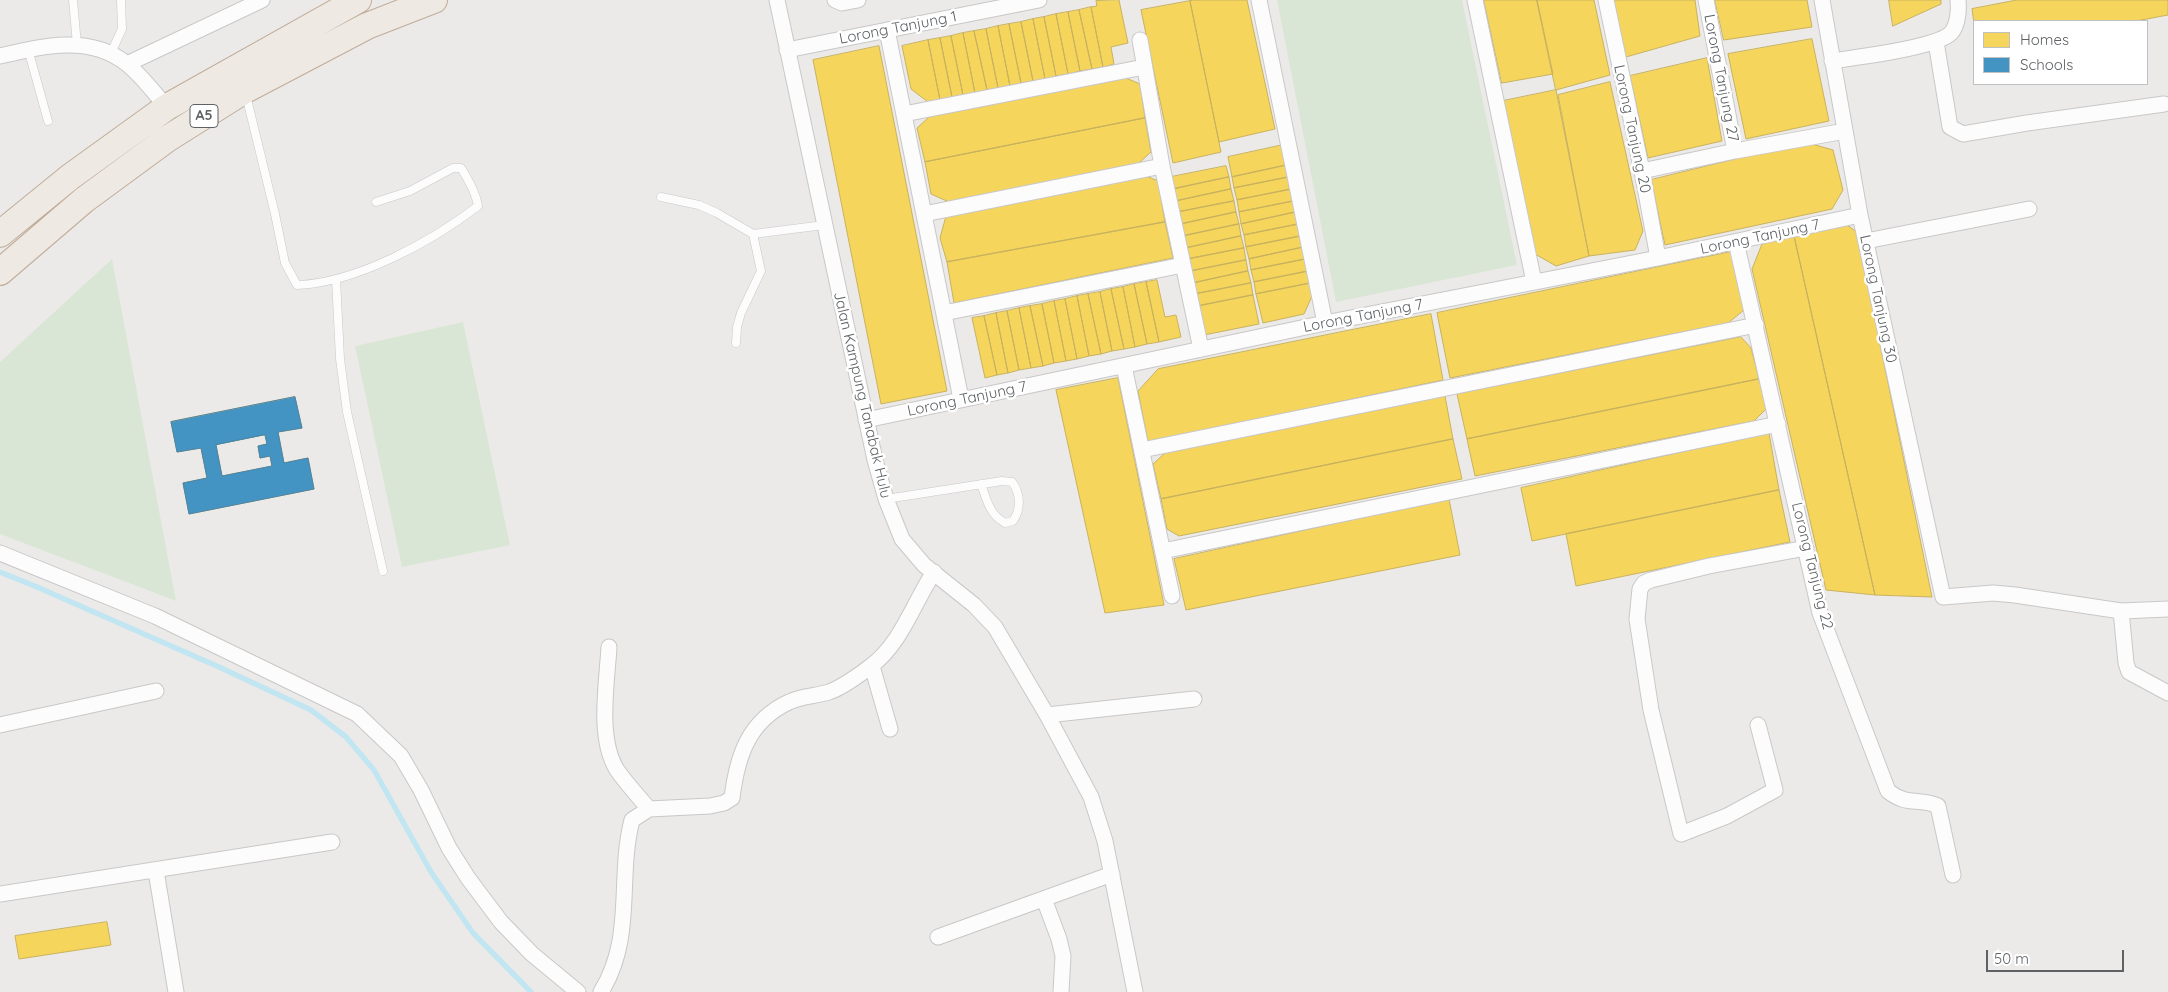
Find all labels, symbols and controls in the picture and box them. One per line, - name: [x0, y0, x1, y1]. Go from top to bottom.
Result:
- street label: Lorong Tanjung 1: [838, 8, 958, 48]
- street label: Lorong Tanjung 27: [1700, 13, 1742, 143]
- legend: [1973, 20, 2148, 85]
- text: Homes: [2020, 30, 2069, 49]
- text: Schools: [2020, 55, 2073, 74]
- street label: Lorong Tanjung 20: [1610, 63, 1654, 195]
- road number: A5: [190, 104, 218, 128]
- street label: Lorong Tanjung 7: [1699, 216, 1821, 258]
- street label: Lorong Tanjung 30: [1856, 233, 1900, 365]
- street label: Jalan Kampung Tanabak Hulu: [829, 290, 895, 500]
- street label: Lorong Tanjung 7: [1302, 296, 1424, 336]
- street label: Lorong Tanjung 7: [906, 378, 1028, 420]
- street label: Lorong Tanjung 22: [1788, 501, 1836, 631]
- scale bar: [1988, 940, 2126, 972]
- text: 50 m: [1994, 949, 2029, 968]

